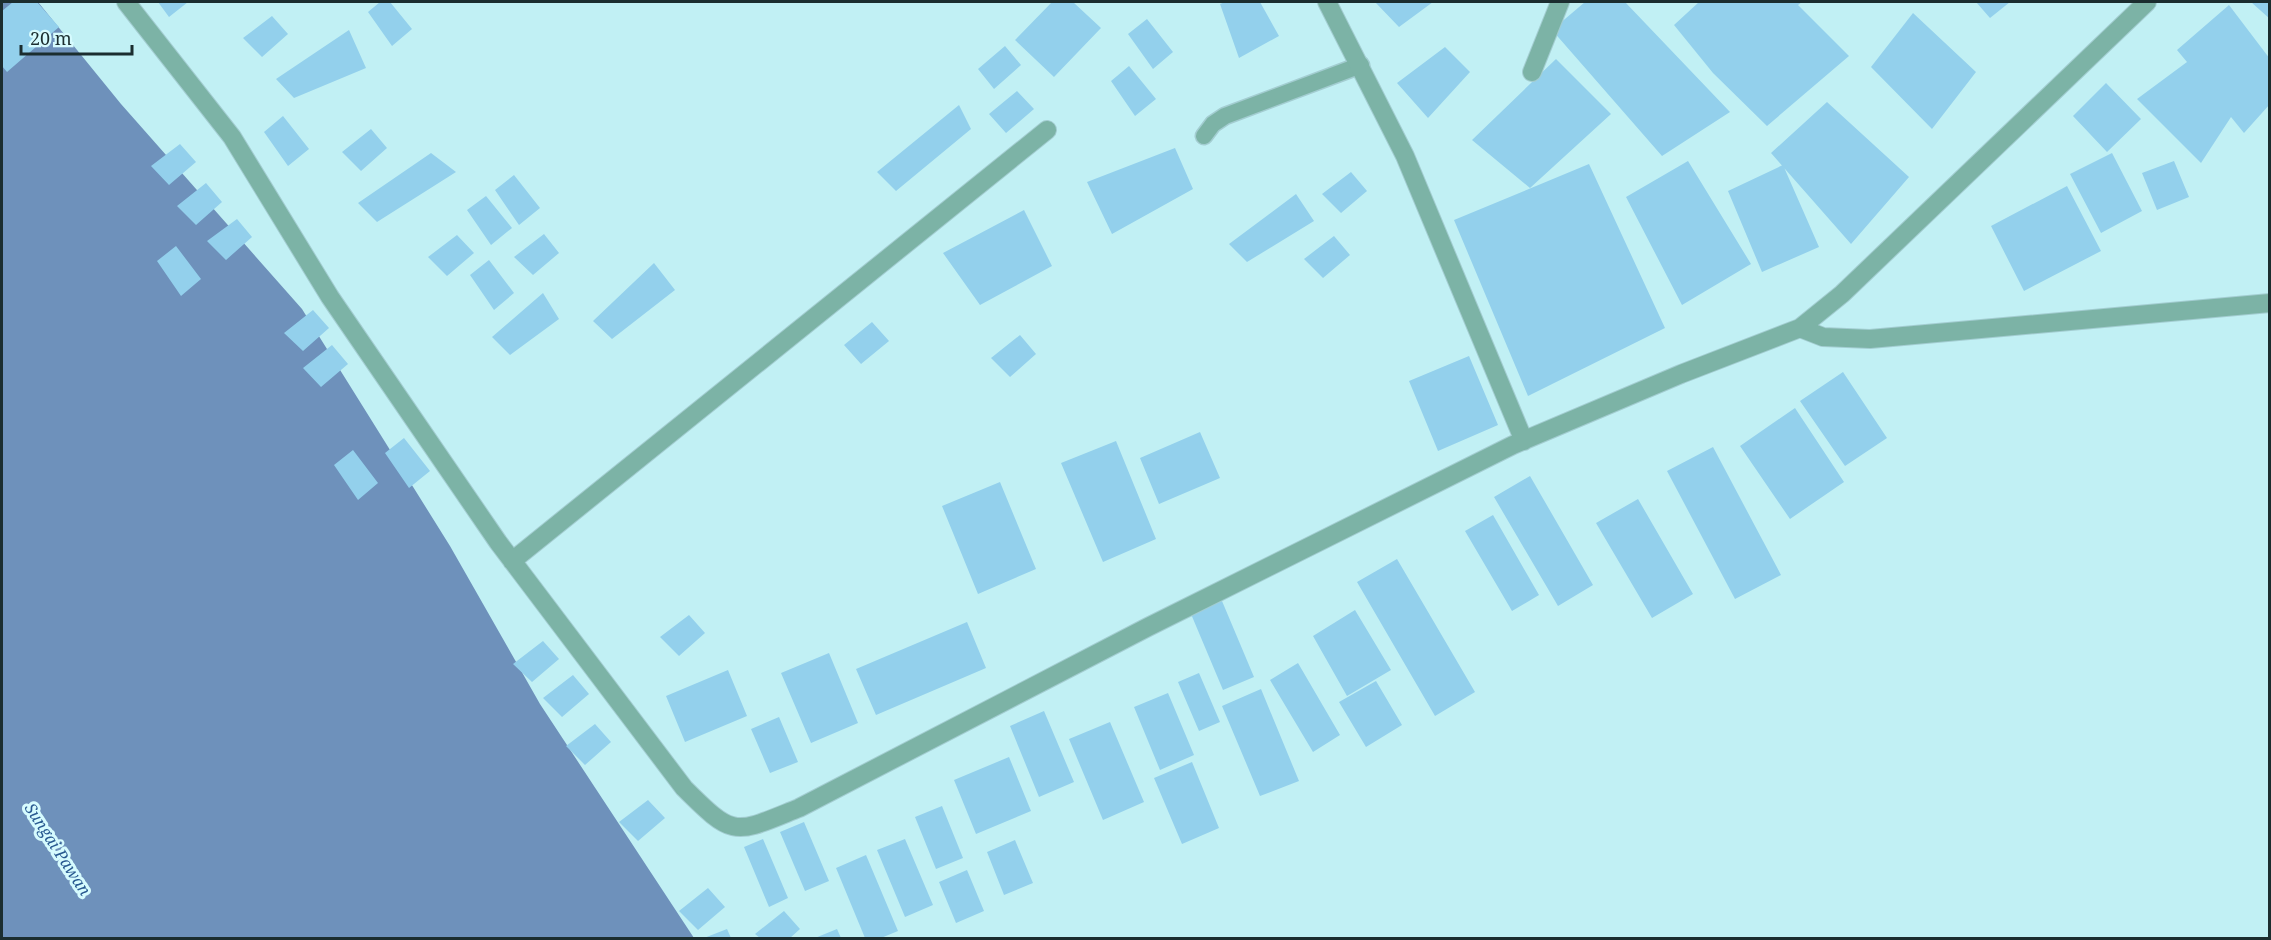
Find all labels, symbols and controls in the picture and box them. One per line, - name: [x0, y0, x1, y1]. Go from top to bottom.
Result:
- scale bar: [21, 18, 132, 56]
- text: 20 m: [30, 26, 72, 50]
- water label: Sungai Pawan: [20, 798, 96, 900]

